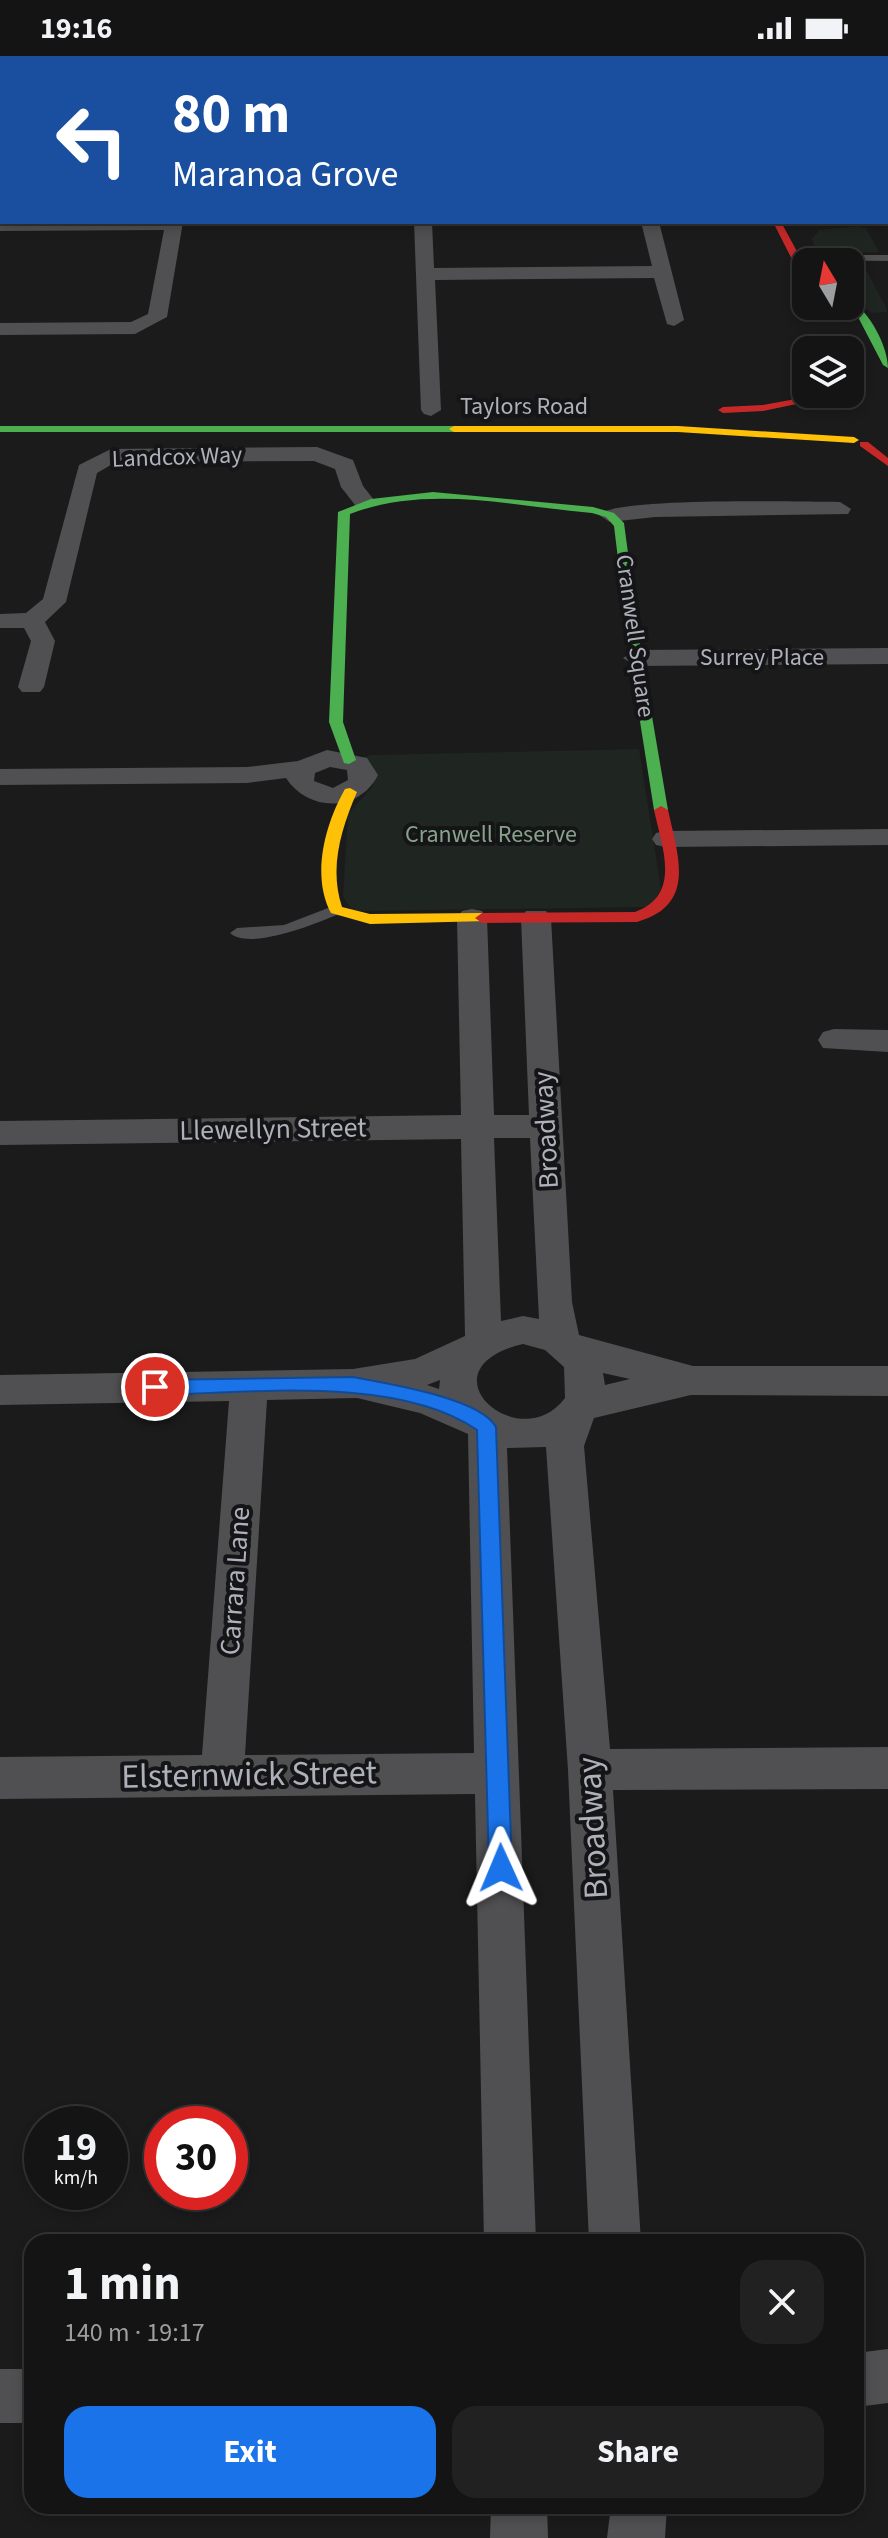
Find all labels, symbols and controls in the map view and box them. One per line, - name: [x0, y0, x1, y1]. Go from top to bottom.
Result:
- text: 19:16: [40, 7, 112, 50]
- text: 80 m: [172, 75, 290, 154]
- icon: left: [40, 88, 144, 192]
- text: Maranoa Grove: [172, 149, 398, 200]
- north arrow: [792, 248, 864, 320]
- map controls: [792, 248, 864, 408]
- button: layers: [792, 336, 864, 408]
- street label: Taylors Road: [460, 389, 588, 424]
- street label: Landcox Way: [111, 437, 243, 477]
- street label: Cranwell Square: [606, 552, 664, 720]
- street label: Surrey Place: [700, 640, 824, 675]
- park label: Cranwell Reserve: [405, 817, 577, 852]
- street label: Broadway: [523, 1070, 569, 1190]
- street label: Llewellyn Street: [179, 1107, 367, 1151]
- pin: [121, 1353, 189, 1421]
- icon: arrive: [133, 1365, 177, 1409]
- street label: Carrara Lane: [210, 1505, 260, 1657]
- street label: Elsternwick Street: [121, 1748, 378, 1802]
- street label: Broadway: [565, 1755, 621, 1900]
- position arrow: [459, 1826, 543, 1910]
- speed limit sign: 30: [144, 2106, 248, 2210]
- text: 19: [55, 2119, 97, 2176]
- text: km/h: [54, 2164, 98, 2192]
- text: 1 min: [64, 2250, 181, 2318]
- button: close: [740, 2260, 824, 2344]
- text: 140 m · 19:17: [64, 2314, 205, 2351]
- button: Exit: [64, 2406, 436, 2498]
- button: Share: [452, 2406, 824, 2498]

